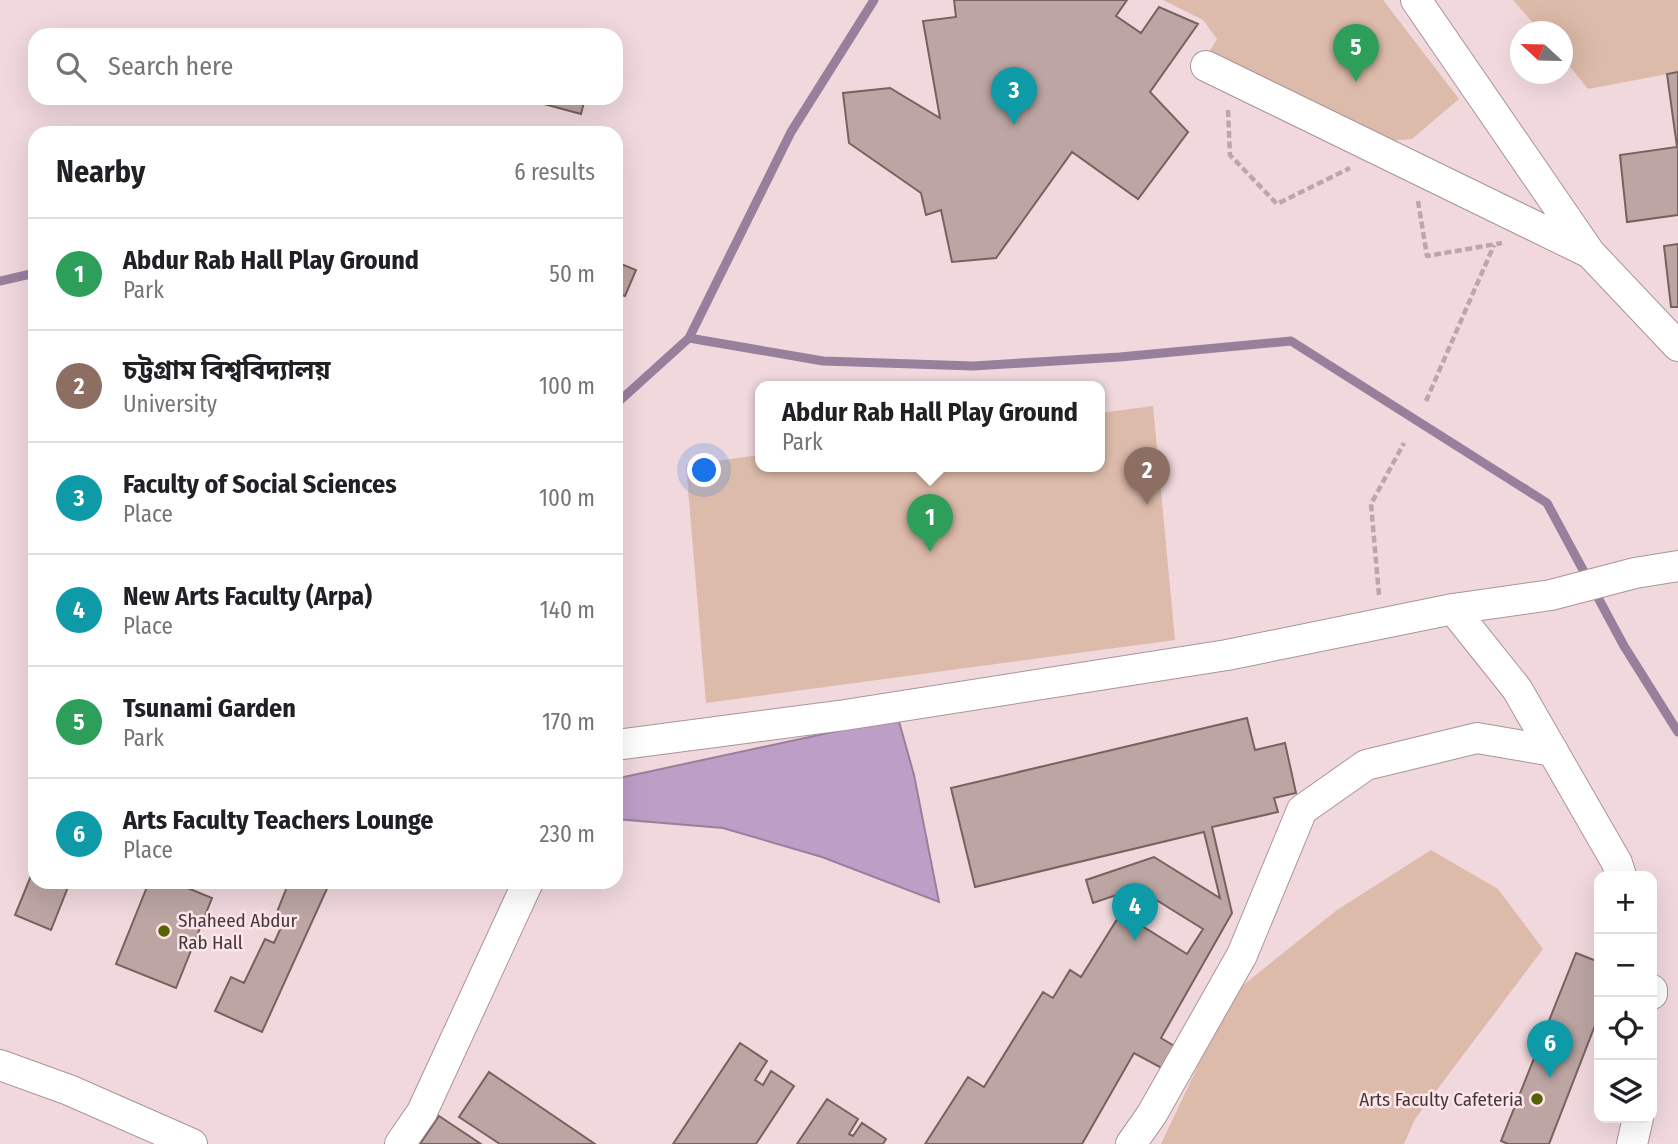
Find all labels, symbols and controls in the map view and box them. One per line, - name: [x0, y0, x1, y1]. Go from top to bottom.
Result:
- north arrow: [1510, 21, 1573, 84]
- pin: 5: [1333, 24, 1379, 82]
- search box: [28, 28, 623, 105]
- icon: search: [52, 48, 90, 86]
- text: Search here: [108, 51, 233, 82]
- pin: 3: [991, 67, 1037, 125]
- text: Nearby: [56, 154, 145, 190]
- text: 6 results: [514, 158, 595, 186]
- text: Abdur Rab Hall Play Ground: [123, 245, 419, 276]
- text: 1: [74, 260, 84, 288]
- text: 50 m: [549, 260, 595, 288]
- text: Park: [123, 276, 164, 304]
- text: চট্টগ্রাম বিশ্ববিদ্যালয়: [123, 355, 330, 386]
- text: 2: [74, 372, 84, 400]
- text: 100 m: [539, 372, 595, 400]
- popup: [755, 381, 1105, 472]
- text: University: [123, 390, 217, 418]
- text: Abdur Rab Hall Play Ground: [782, 397, 1078, 428]
- text: Park: [782, 428, 823, 456]
- pin: 2: [1124, 447, 1170, 505]
- your location: [687, 453, 721, 487]
- text: Faculty of Social Sciences: [123, 469, 397, 500]
- text: 3: [74, 484, 84, 512]
- text: 100 m: [539, 484, 595, 512]
- pin: 1: [907, 494, 953, 552]
- text: Place: [123, 500, 173, 528]
- text: New Arts Faculty (Arpa): [123, 581, 372, 612]
- text: 4: [73, 596, 85, 624]
- text: 140 m: [540, 596, 595, 624]
- text: Place: [123, 612, 173, 640]
- text: Tsunami Garden: [123, 693, 296, 724]
- text: 5: [73, 708, 85, 736]
- text: 170 m: [542, 708, 595, 736]
- text: Park: [123, 724, 164, 752]
- text: Arts Faculty Teachers Lounge: [123, 805, 434, 836]
- text: 6: [73, 820, 85, 848]
- text: 230 m: [539, 820, 595, 848]
- text: Place: [123, 836, 173, 864]
- map controls: [1594, 871, 1657, 1123]
- button: +: [1594, 871, 1657, 934]
- pin: 4: [1112, 883, 1158, 941]
- place label: Shaheed Abdur Rab Hall: [178, 909, 297, 954]
- marker: Shaheed Abdur Rab Hall: [156, 923, 172, 939]
- button: −: [1594, 934, 1657, 997]
- button: locate: [1594, 997, 1657, 1060]
- pin: 6: [1527, 1020, 1573, 1078]
- button: layers: [1594, 1060, 1657, 1123]
- place label: Arts Faculty Cafeteria: [1359, 1088, 1523, 1111]
- marker: Arts Faculty Cafeteria: [1529, 1091, 1545, 1107]

